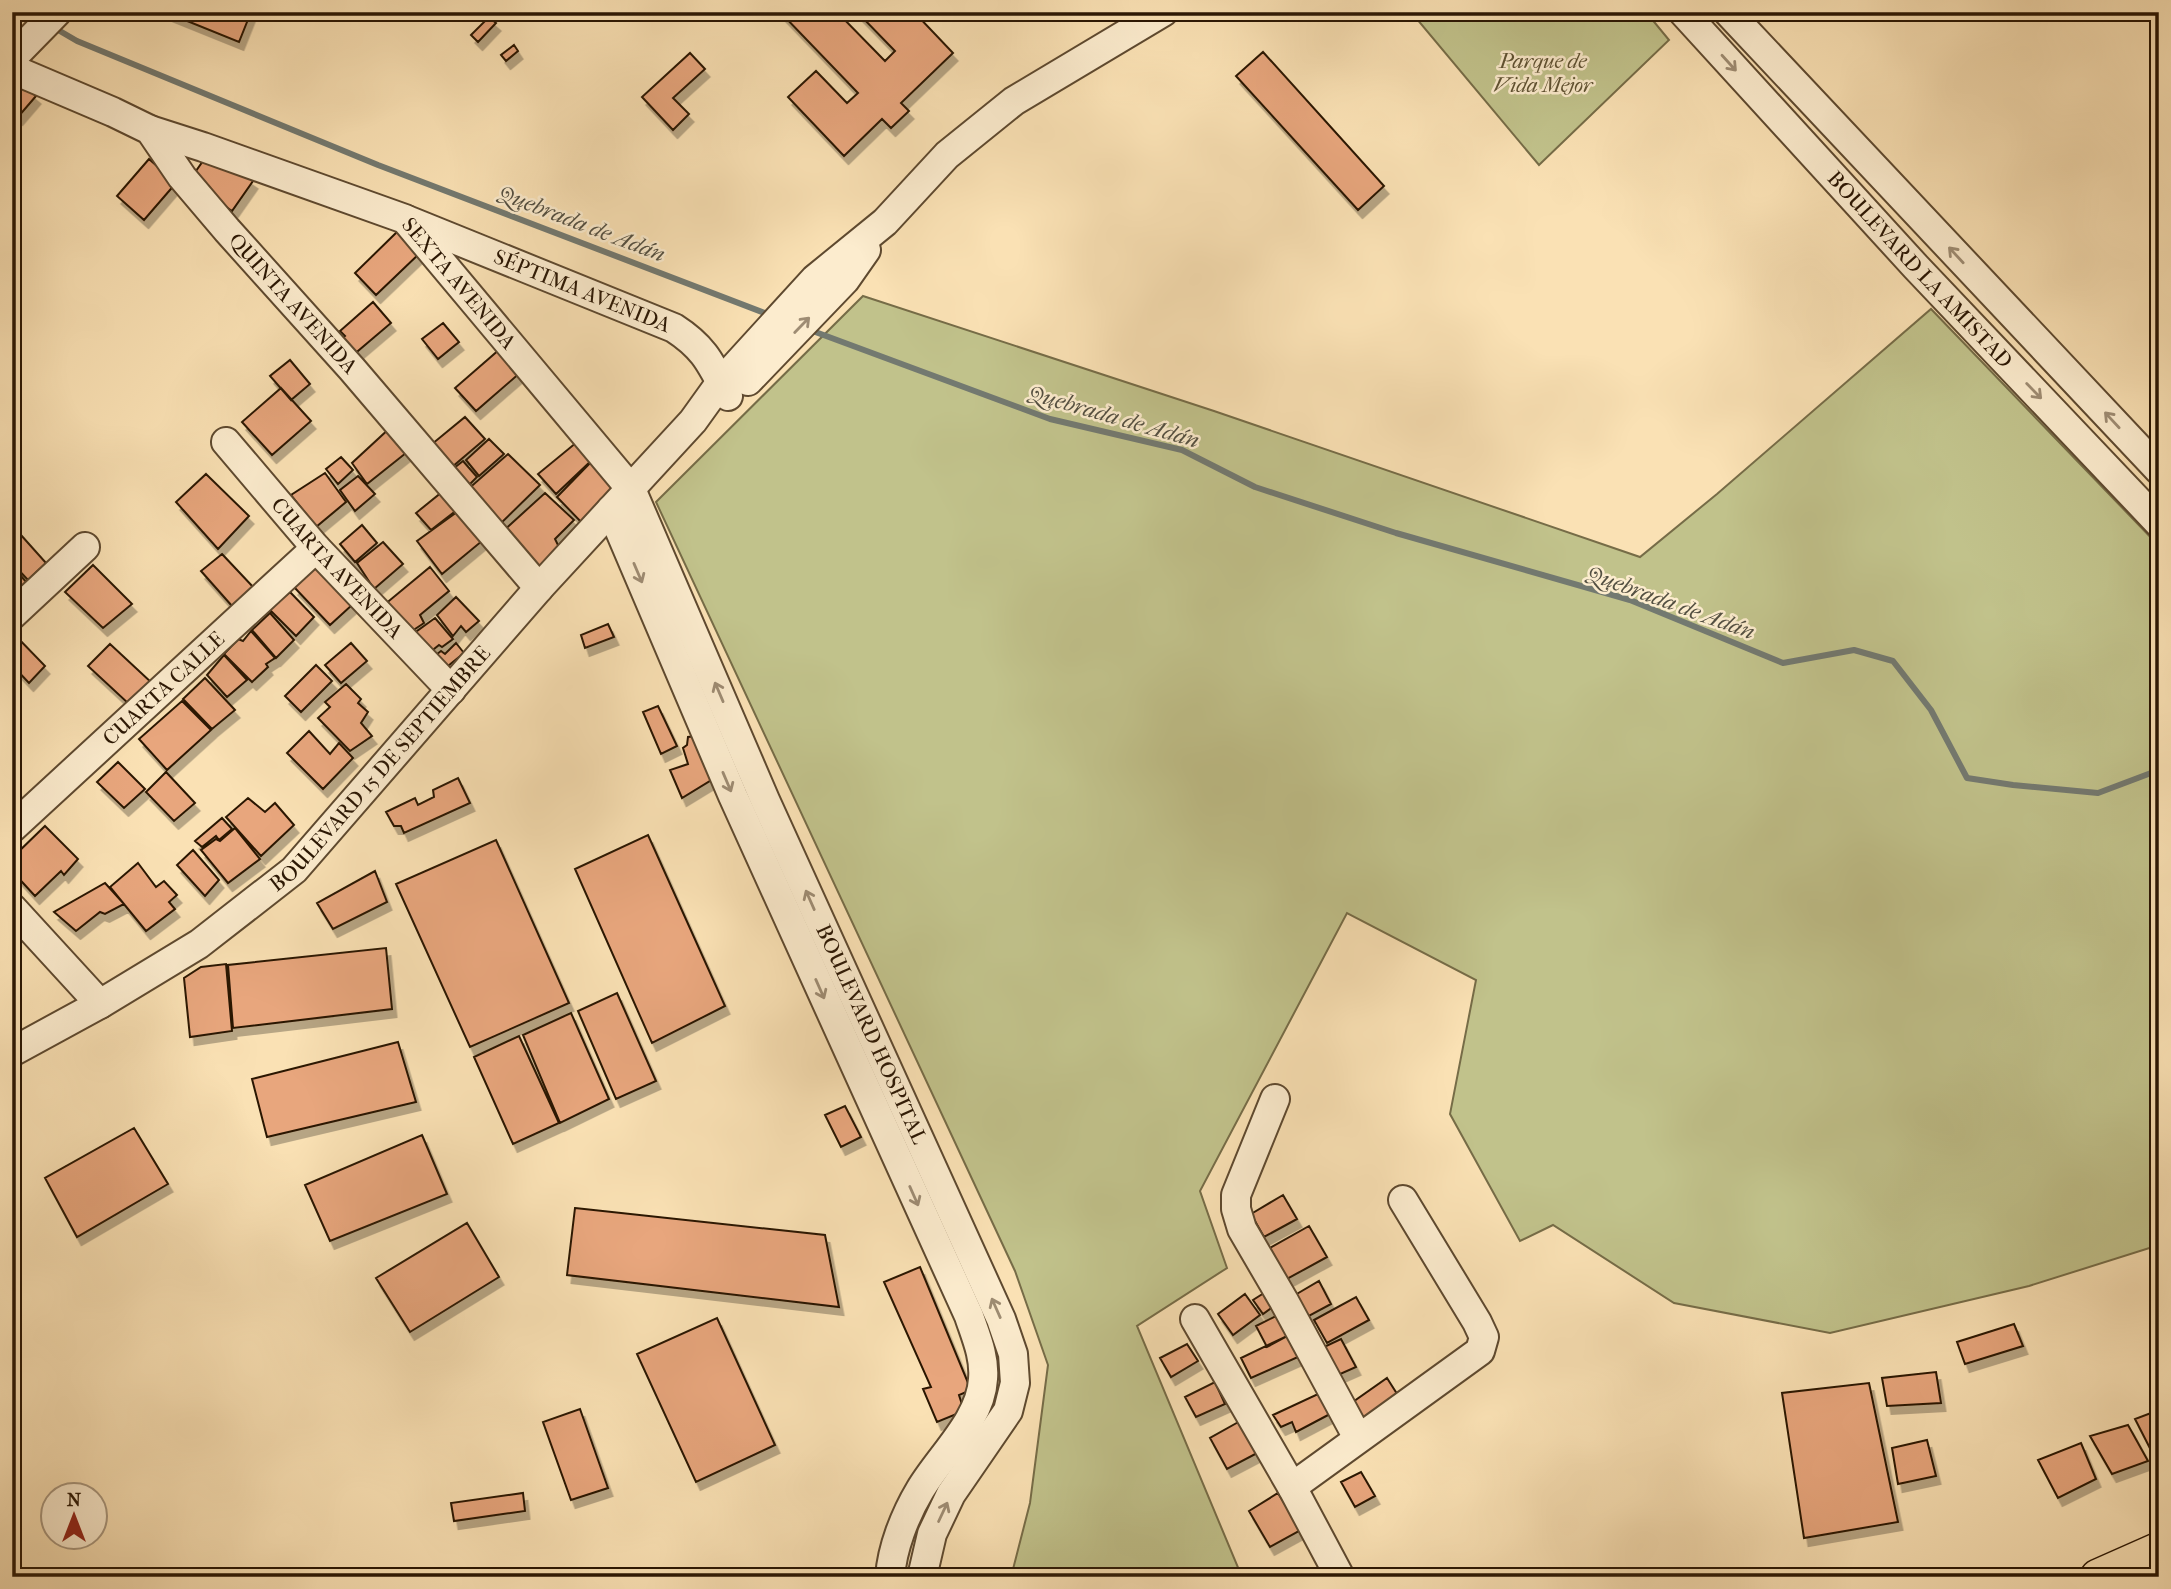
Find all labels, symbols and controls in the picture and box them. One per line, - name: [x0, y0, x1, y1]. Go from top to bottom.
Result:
- park label: Parque de Vida Mejor: [1493, 49, 1594, 97]
- one-way arrow: [1721, 54, 1738, 71]
- street label: BOULEVARD LA AMISTAD: [1823, 166, 2017, 373]
- water label: Quebrada de Adán: [494, 179, 669, 268]
- street label: SEXTA AVENIDA: [397, 213, 521, 354]
- street label: QUINTA AVENIDA: [224, 228, 362, 379]
- street label: SÉPTIMA AVENIDA: [490, 244, 674, 337]
- one-way arrow: [1947, 247, 1964, 264]
- one-way arrow: [793, 317, 810, 334]
- water label: Quebrada de Adán: [1024, 379, 1203, 454]
- one-way arrow: [2025, 382, 2042, 399]
- one-way arrow: [2104, 412, 2121, 429]
- street label: CUARTA AVENIDA: [267, 493, 408, 644]
- water label: Quebrada de Adán: [1582, 559, 1759, 645]
- one-way arrow: [632, 561, 645, 583]
- street label: CUARTA CALLE: [98, 627, 229, 750]
- street label: BOULEVARD 15 DE SEPTIEMBRE: [265, 641, 495, 897]
- one-way arrow: [711, 682, 724, 704]
- one-way arrow: [721, 771, 734, 792]
- one-way arrow: [803, 890, 816, 912]
- street label: BOULEVARD HOSPITAL: [811, 921, 932, 1148]
- one-way arrow: [814, 978, 827, 999]
- one-way arrow: [909, 1186, 922, 1207]
- one-way arrow: [989, 1298, 1002, 1320]
- north arrow: [38, 1480, 108, 1550]
- text: N: [67, 1489, 82, 1511]
- one-way arrow: [937, 1502, 950, 1523]

